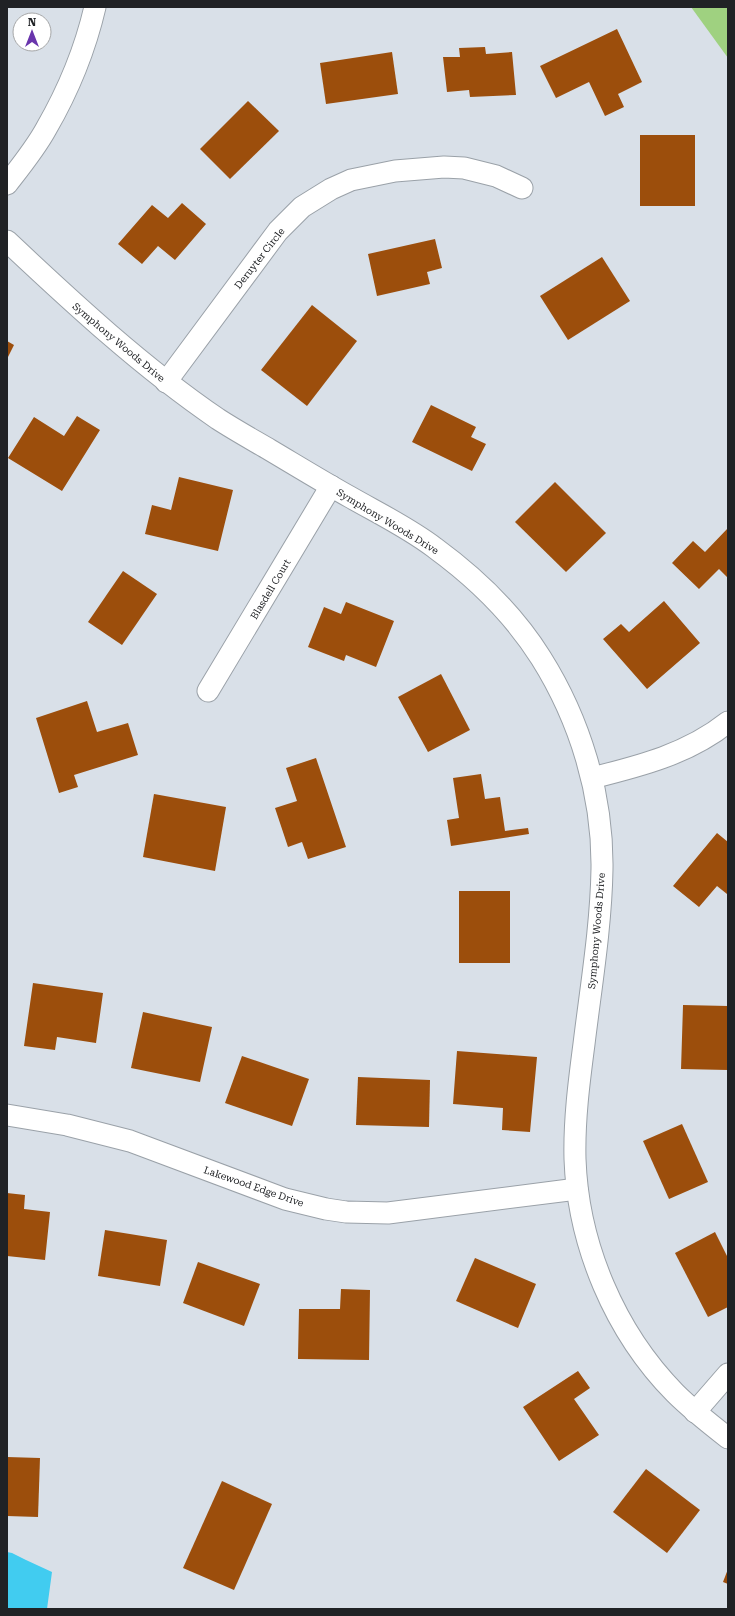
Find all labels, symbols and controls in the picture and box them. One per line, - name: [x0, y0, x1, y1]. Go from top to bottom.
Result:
- north arrow: [12, 12, 52, 52]
- text: N: [28, 16, 37, 29]
- street label: Deruyter Circle: [232, 225, 287, 291]
- street label: Symphony Woods Drive: [70, 301, 167, 384]
- street label: Symphony Woods Drive: [335, 487, 441, 557]
- street label: Blasdell Court: [248, 557, 293, 621]
- street label: Symphony Woods Drive: [586, 872, 607, 990]
- street label: Lakewood Edge Drive: [202, 1164, 306, 1209]

